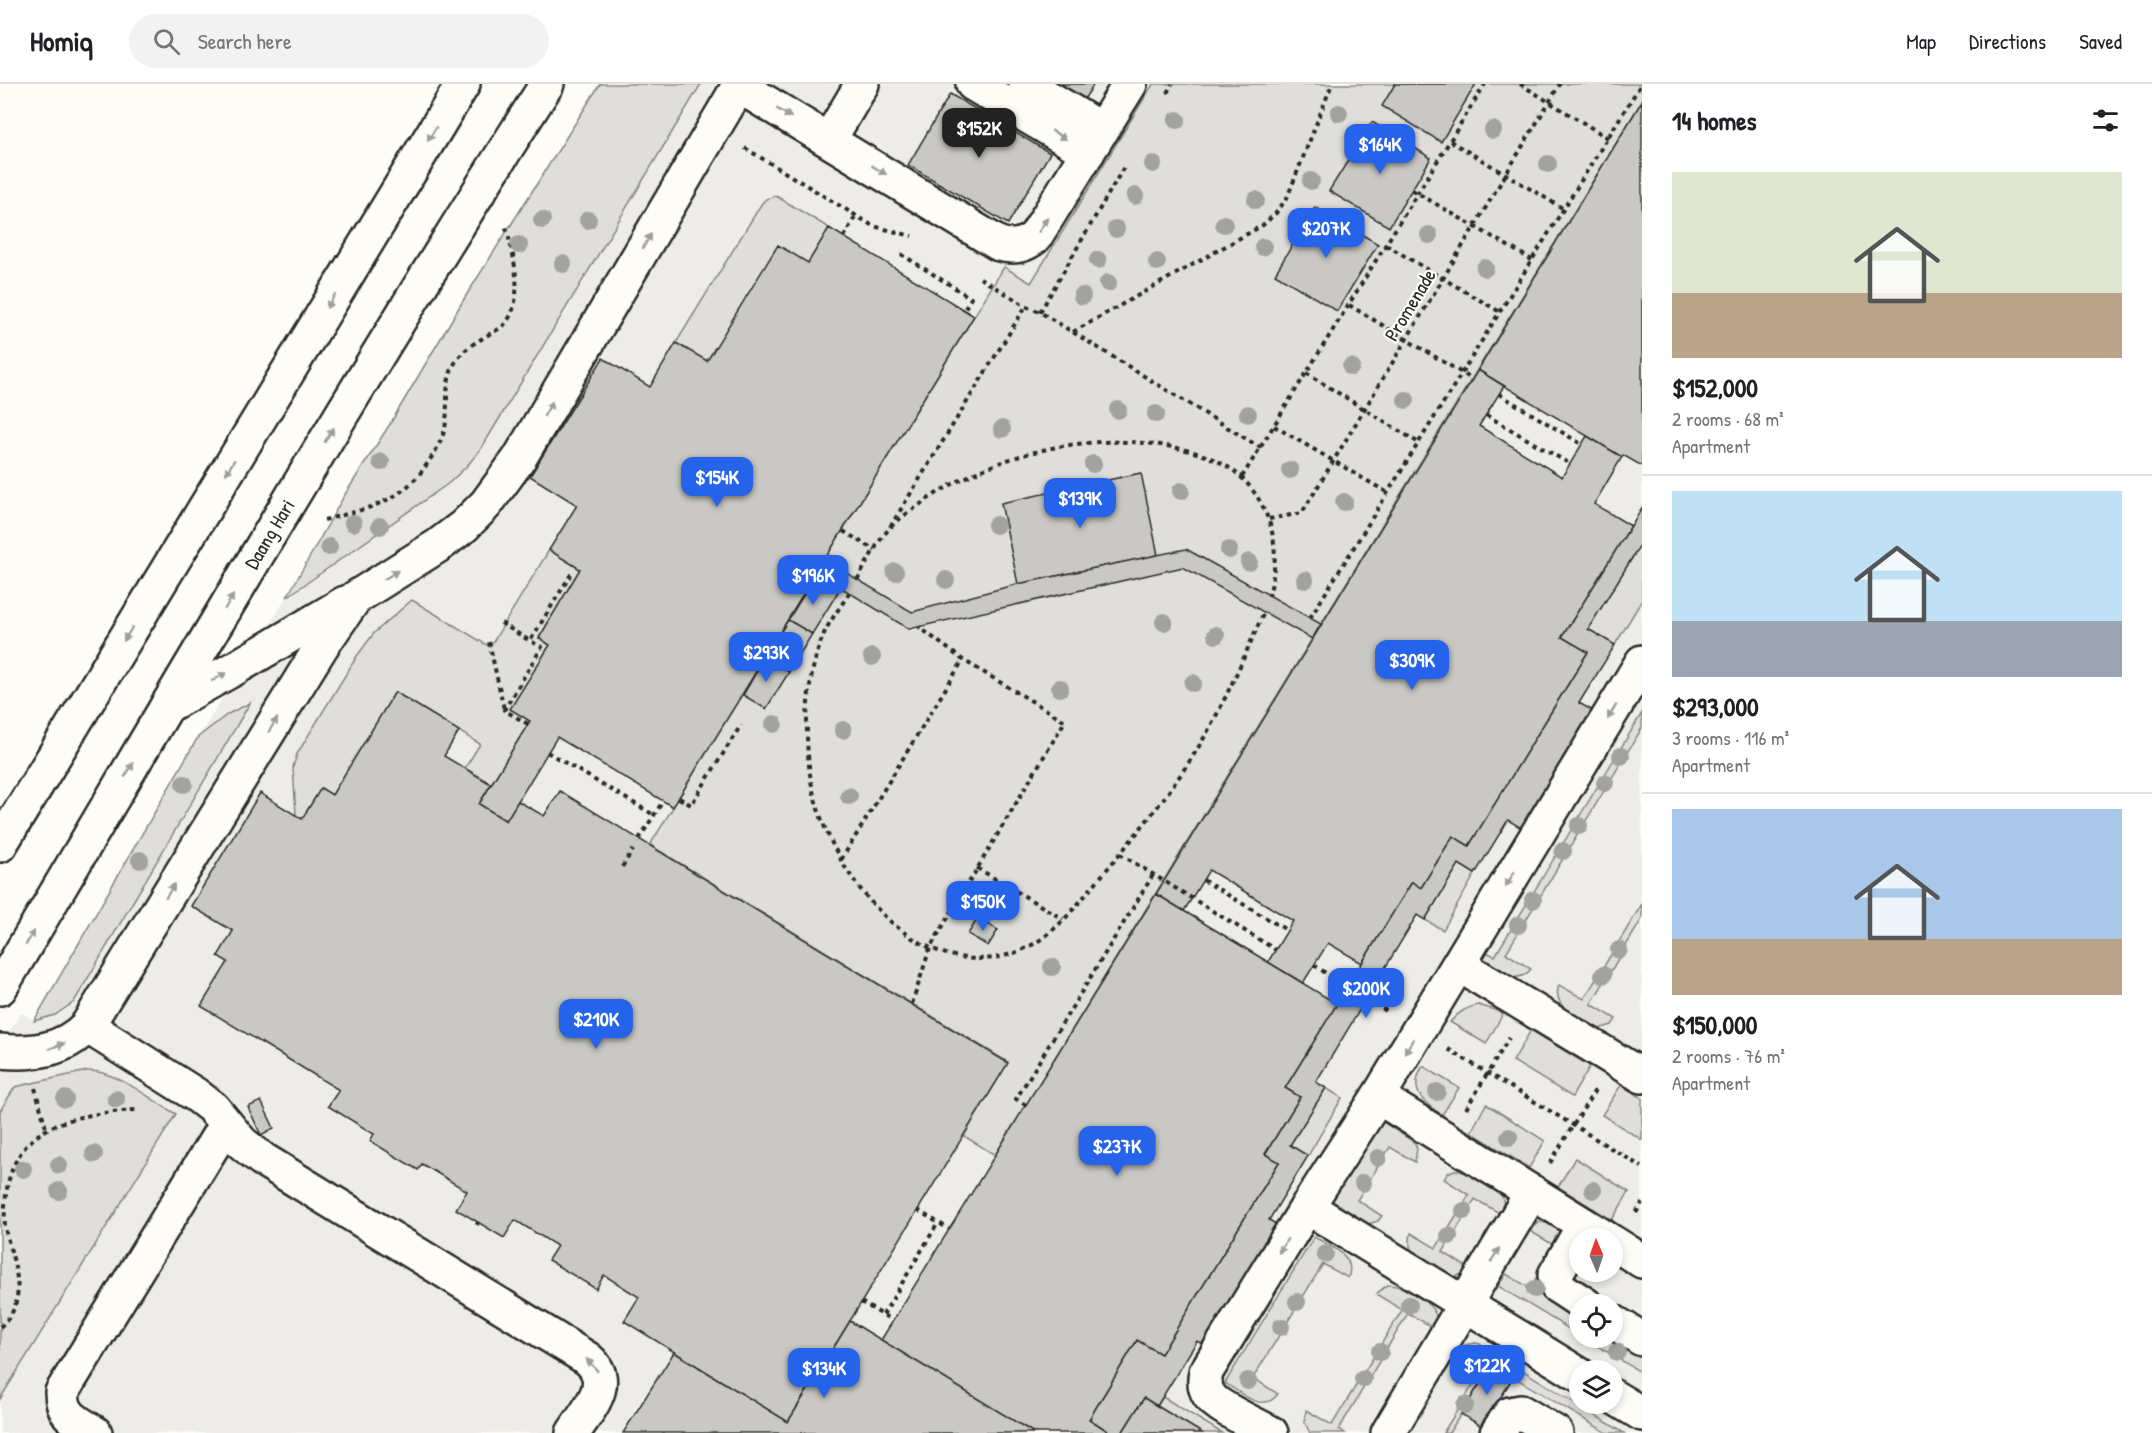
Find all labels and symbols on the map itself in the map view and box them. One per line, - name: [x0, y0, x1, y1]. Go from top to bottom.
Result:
- one-way arrow: [776, 107, 792, 118]
- pin: $152K: [937, 108, 1021, 159]
- pin: $164K: [1338, 124, 1422, 175]
- one-way arrow: [427, 126, 438, 142]
- one-way arrow: [1051, 130, 1067, 141]
- one-way arrow: [871, 165, 887, 176]
- pin: $207K: [1284, 208, 1368, 259]
- one-way arrow: [1037, 216, 1048, 233]
- one-way arrow: [642, 232, 652, 249]
- street label: Promenade: [1378, 264, 1442, 346]
- one-way arrow: [326, 293, 337, 309]
- one-way arrow: [543, 401, 554, 417]
- one-way arrow: [324, 427, 335, 443]
- pin: $154K: [675, 457, 759, 508]
- one-way arrow: [224, 459, 235, 475]
- pin: $139K: [1038, 478, 1122, 529]
- street label: Daang Hari: [238, 494, 301, 574]
- pin: $196K: [771, 555, 855, 606]
- one-way arrow: [383, 569, 400, 580]
- one-way arrow: [224, 593, 234, 610]
- one-way arrow: [123, 626, 134, 642]
- pin: $293K: [724, 632, 808, 683]
- pin: $309K: [1370, 640, 1454, 691]
- one-way arrow: [211, 672, 227, 683]
- one-way arrow: [1606, 704, 1617, 720]
- one-way arrow: [267, 717, 278, 733]
- one-way arrow: [124, 762, 135, 778]
- one-way arrow: [1505, 871, 1516, 887]
- pin: $150K: [941, 881, 1025, 932]
- one-way arrow: [165, 883, 176, 899]
- one-way arrow: [24, 930, 35, 946]
- pin: $200K: [1324, 968, 1408, 1019]
- pin: $210K: [554, 999, 638, 1050]
- one-way arrow: [1404, 1038, 1415, 1054]
- one-way arrow: [49, 1041, 67, 1051]
- pin: $237K: [1075, 1126, 1159, 1177]
- north arrow: [1569, 1228, 1623, 1282]
- one-way arrow: [1277, 1238, 1288, 1254]
- one-way arrow: [1490, 1246, 1500, 1263]
- pin: $122K: [1445, 1345, 1529, 1396]
- pin: $134K: [782, 1348, 866, 1399]
- one-way arrow: [585, 1357, 599, 1372]

